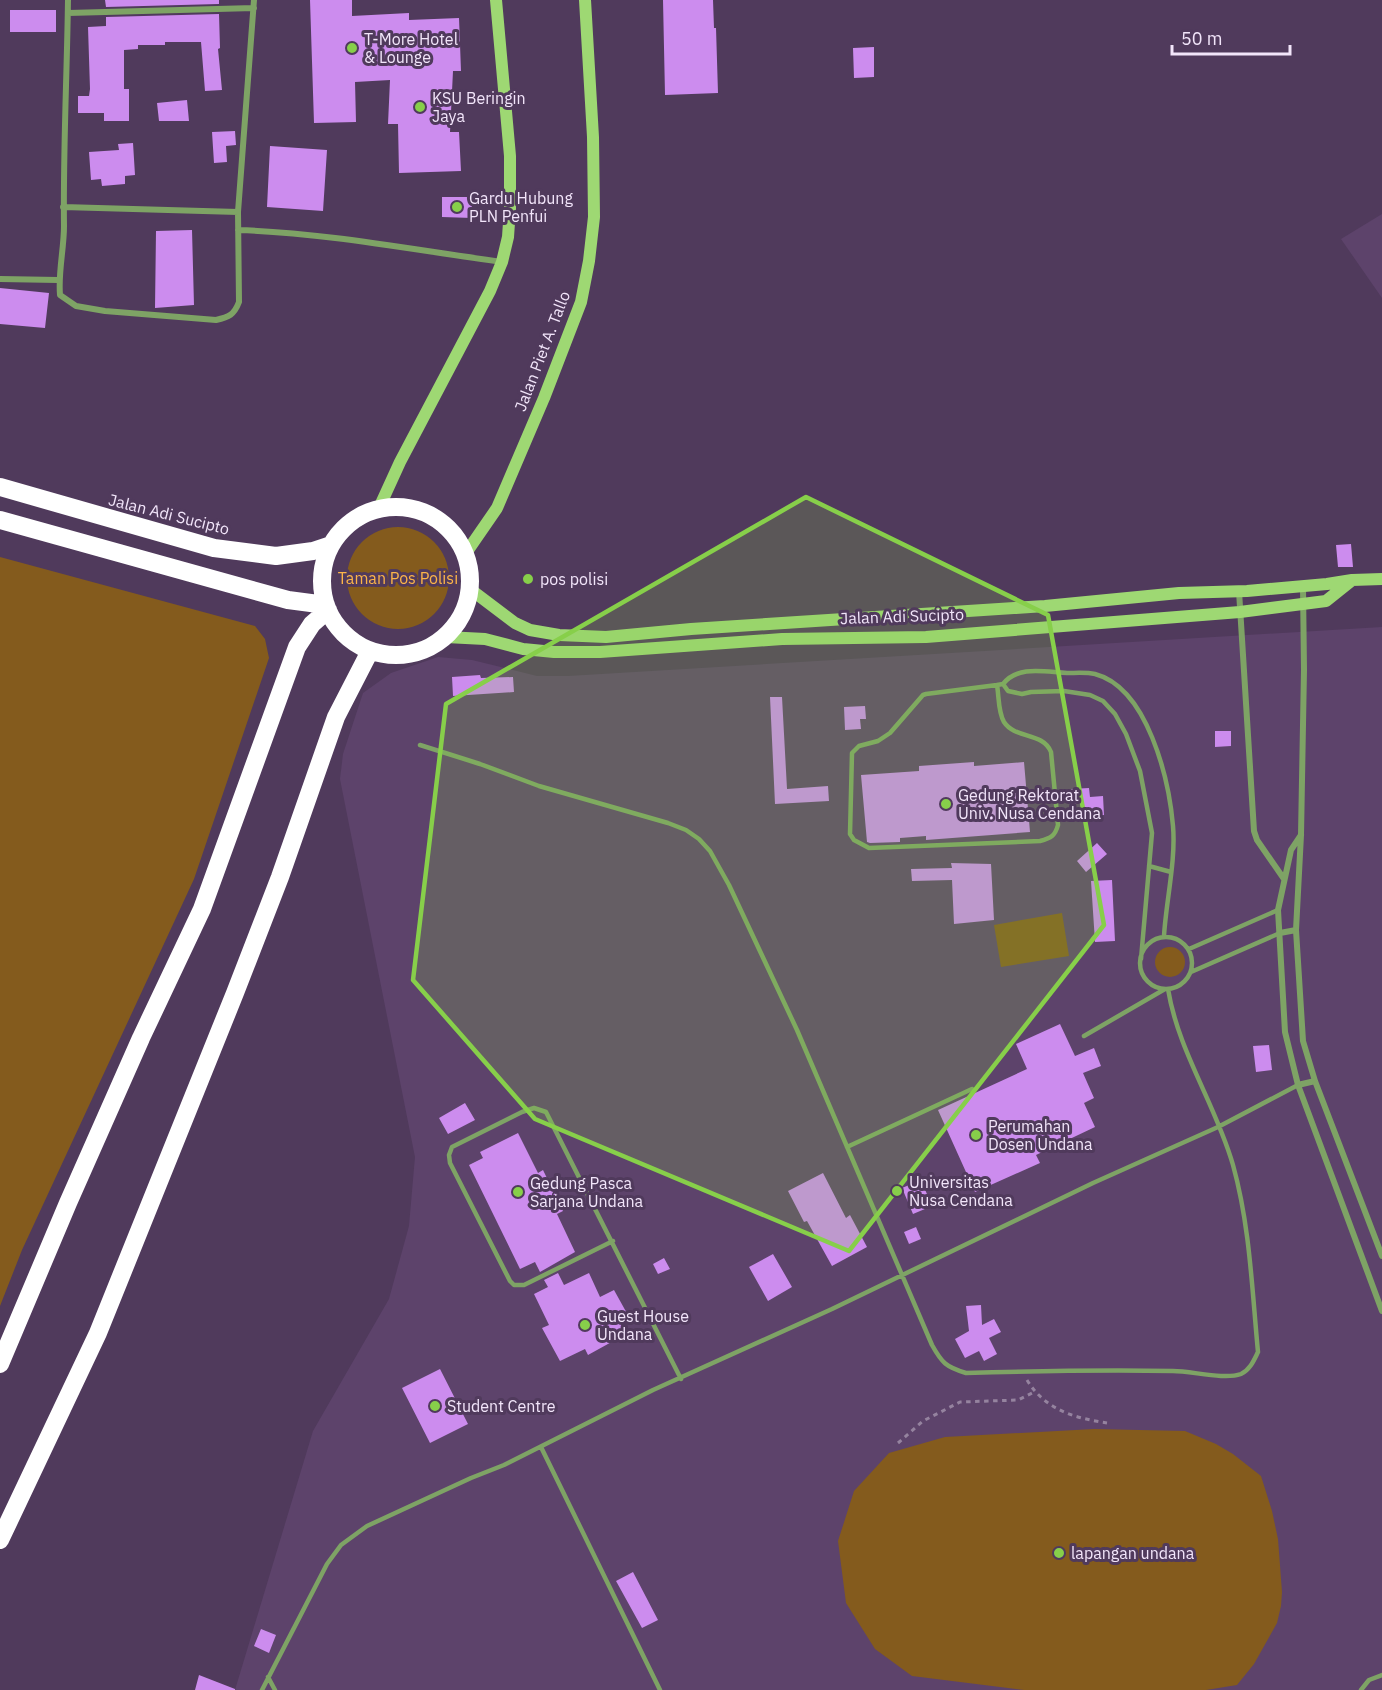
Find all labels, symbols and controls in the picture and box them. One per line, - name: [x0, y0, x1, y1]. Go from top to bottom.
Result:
- scale bar: [1172, 18, 1290, 56]
- text: 50 m: [1181, 27, 1223, 50]
- place label: T-More Hotel & Lounge: [364, 29, 458, 67]
- marker: T-More Hotel & Lounge: [345, 41, 359, 55]
- place label: KSU Beringin Jaya: [432, 88, 526, 126]
- marker: KSU Beringin Jaya: [413, 100, 427, 114]
- place label: Gardu Hubung PLN Penfui: [469, 188, 573, 226]
- marker: Gardu Hubung PLN Penfui: [450, 200, 464, 214]
- street label: Jalan Piet A. Tallo: [510, 288, 574, 414]
- street label: Jalan Adi Sucipto: [106, 489, 232, 539]
- park label: Taman Pos Polisi: [338, 568, 458, 588]
- place label: pos polisi: [540, 569, 608, 589]
- marker: pos polisi: [521, 572, 535, 586]
- street label: Jalan Adi Sucipto: [840, 604, 964, 628]
- place label: Gedung Rektorat Univ. Nusa Cendana: [958, 785, 1101, 823]
- marker: Gedung Rektorat Univ. Nusa Cendana: [939, 797, 953, 811]
- place label: Perumahan Dosen Undana: [988, 1116, 1093, 1154]
- marker: Perumahan Dosen Undana: [969, 1128, 983, 1142]
- place label: Universitas Nusa Cendana: [909, 1172, 1013, 1210]
- place label: Gedung Pasca Sarjana Undana: [530, 1173, 644, 1211]
- marker: Universitas Nusa Cendana: [890, 1184, 904, 1198]
- marker: Gedung Pasca Sarjana Undana: [511, 1185, 525, 1199]
- place label: Guest House Undana: [597, 1306, 689, 1344]
- marker: Guest House Undana: [578, 1318, 592, 1332]
- place label: Student Centre: [447, 1396, 556, 1416]
- marker: Student Centre: [428, 1399, 442, 1413]
- place label: lapangan undana: [1071, 1543, 1195, 1563]
- marker: lapangan undana: [1052, 1546, 1066, 1560]

